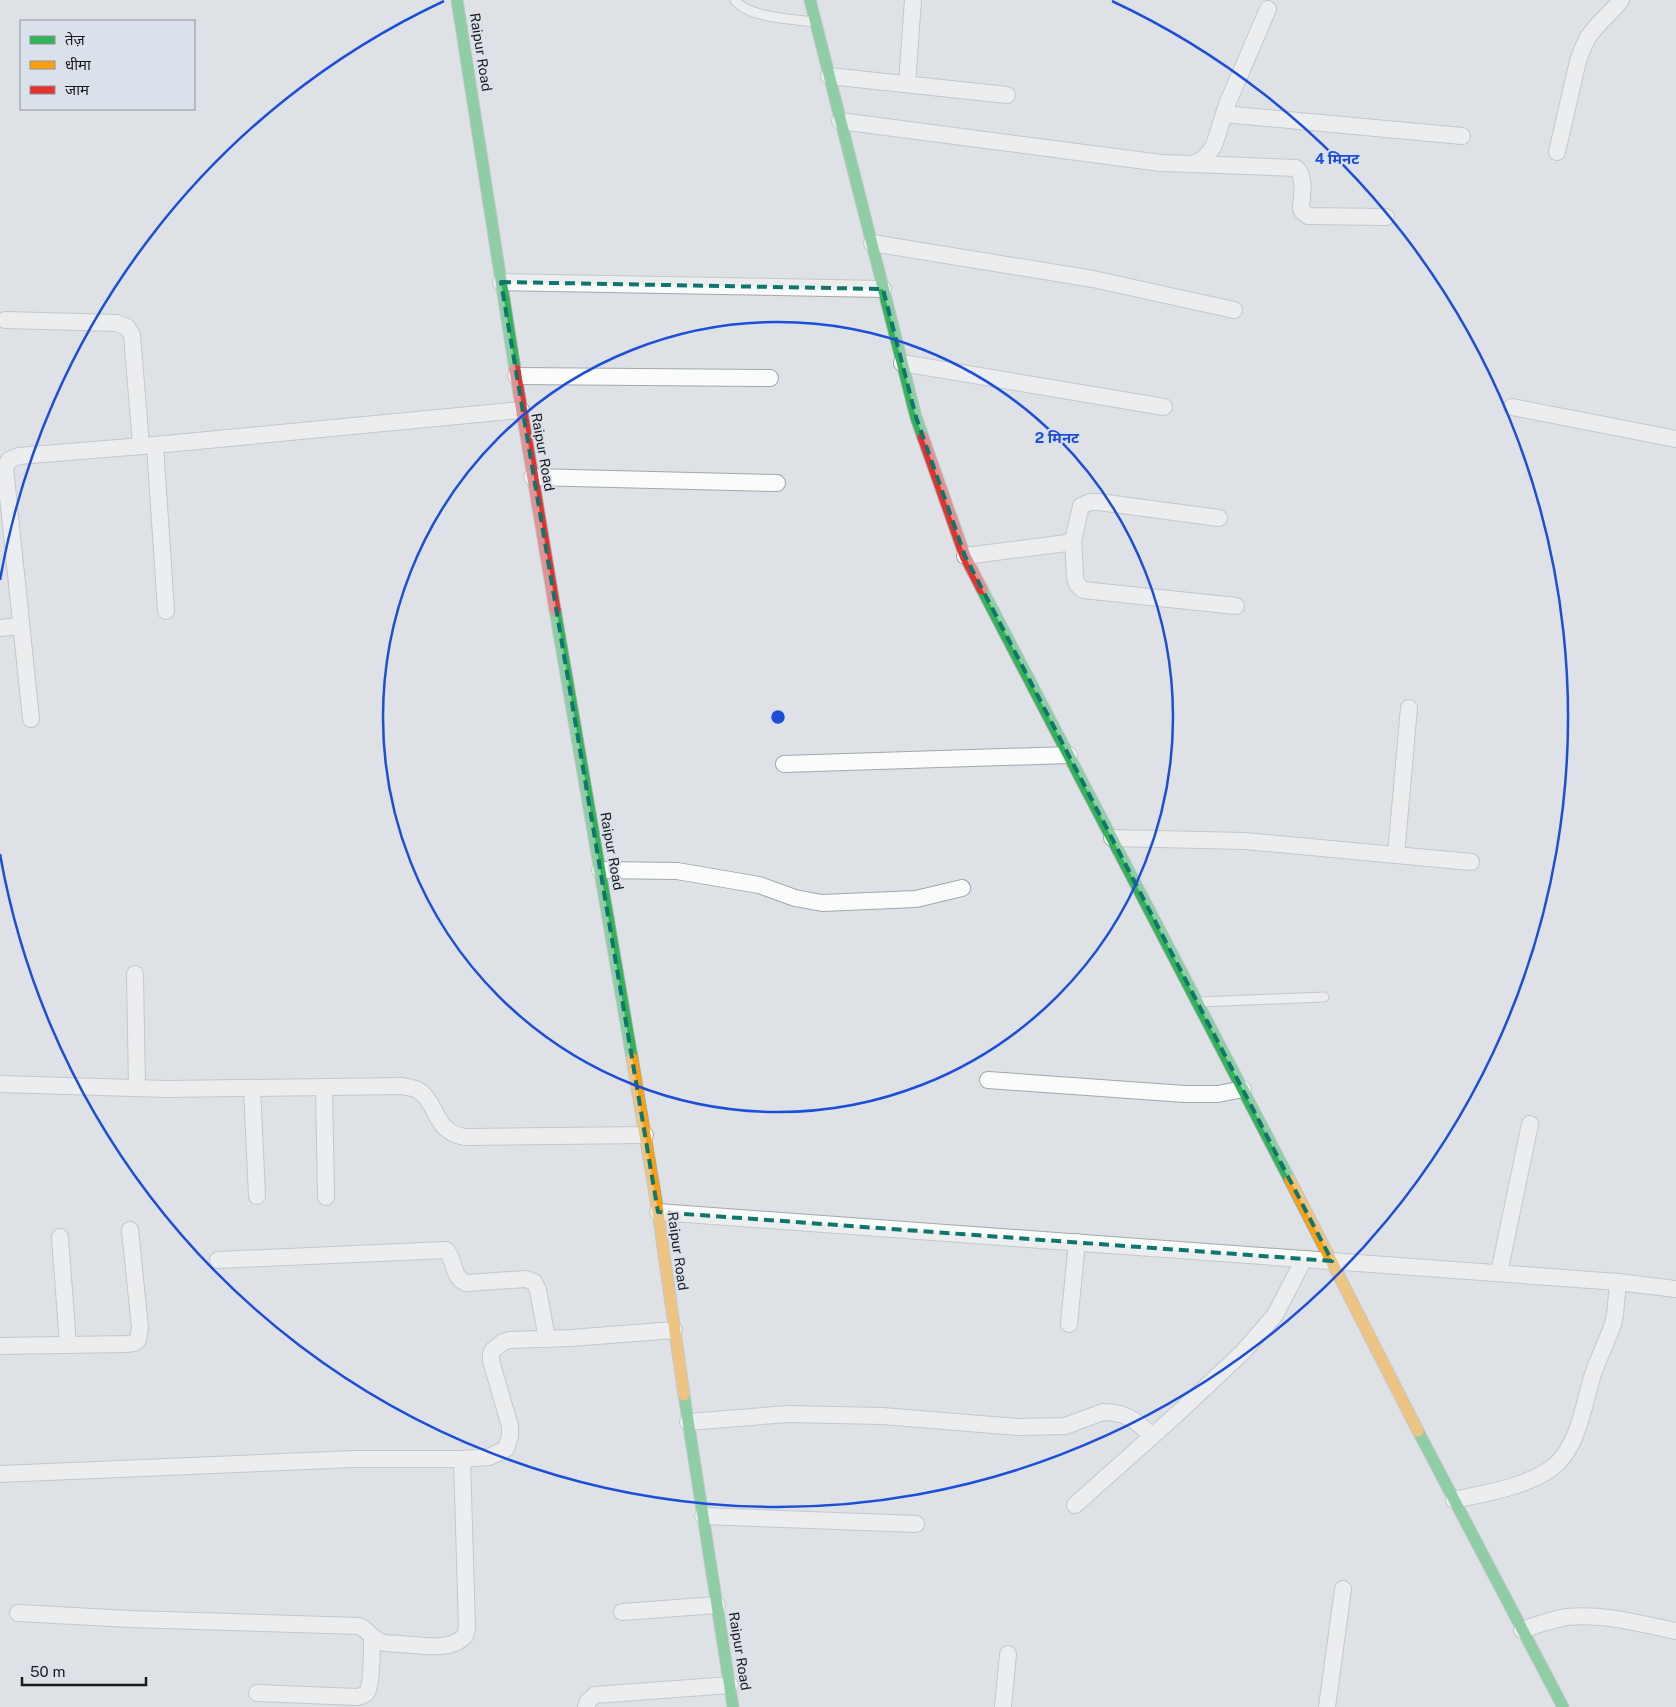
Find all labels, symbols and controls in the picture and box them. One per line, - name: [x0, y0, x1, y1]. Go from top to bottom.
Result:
- street label: Raipur Road: [467, 12, 495, 92]
- legend: [20, 20, 195, 110]
- text: तेज़: [65, 31, 86, 48]
- text: धीमा: [65, 56, 92, 73]
- text: जाम: [65, 81, 90, 98]
- text: 4 मिनट: [1315, 150, 1360, 167]
- street label: Raipur Road: [528, 412, 558, 492]
- text: 2 मिनट: [1035, 429, 1080, 446]
- centre of rings: [769, 708, 787, 726]
- street label: Raipur Road: [597, 811, 627, 891]
- street label: Raipur Road: [665, 1211, 691, 1291]
- street label: Raipur Road: [726, 1611, 754, 1691]
- scale bar: [22, 1654, 146, 1686]
- text: 50 m: [30, 1663, 65, 1680]

